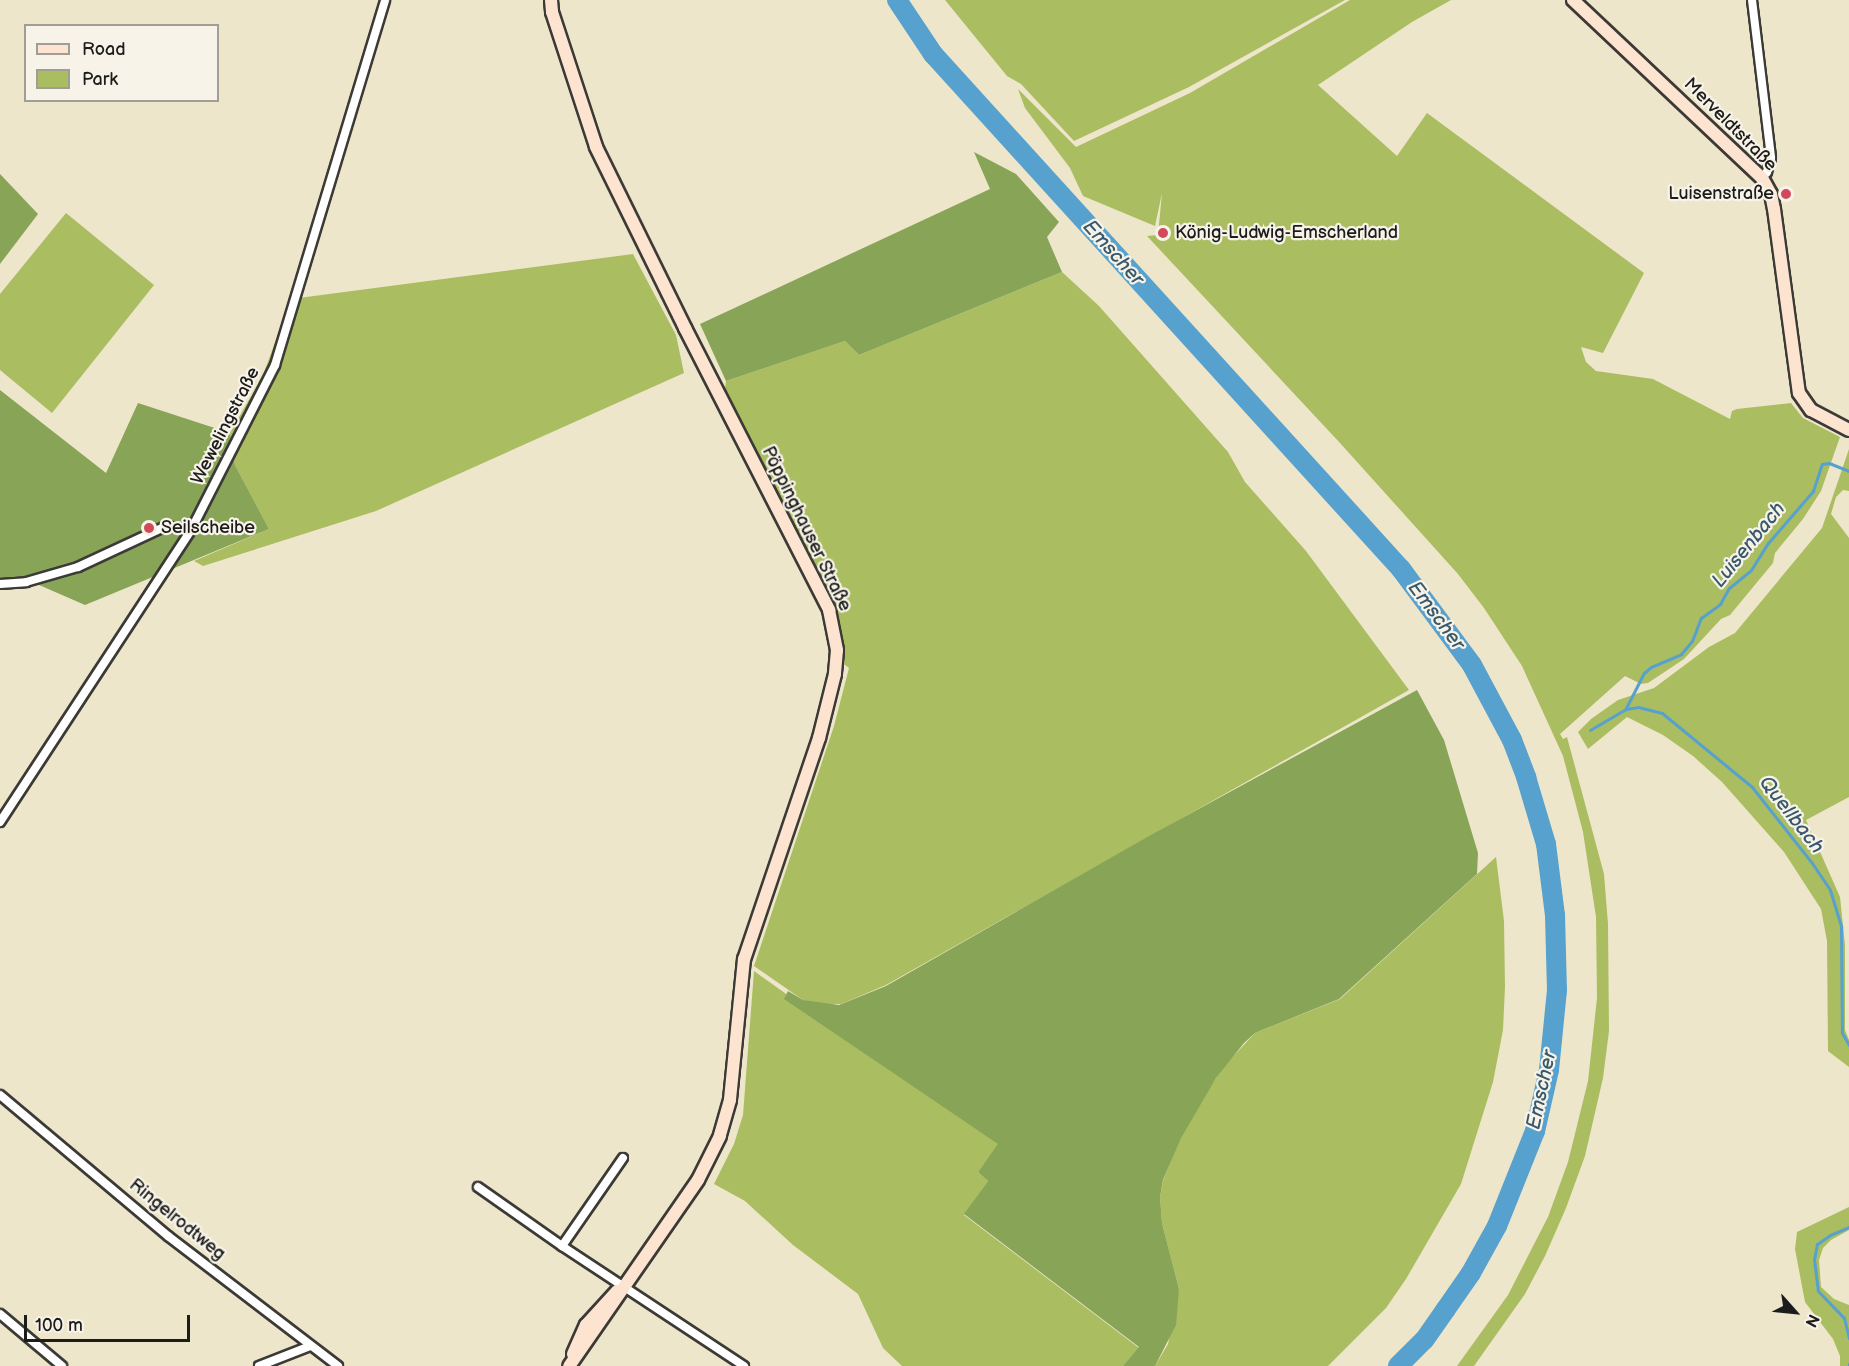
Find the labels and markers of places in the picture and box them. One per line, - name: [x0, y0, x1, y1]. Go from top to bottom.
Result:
- place label: Luisenstraße: [1668, 183, 1774, 205]
- marker: Luisenstraße: [1779, 187, 1793, 201]
- place label: König-Ludwig-Emscherland: [1175, 222, 1398, 244]
- marker: König-Ludwig-Emscherland: [1156, 226, 1170, 240]
- place label: Seilscheibe: [161, 517, 255, 539]
- marker: Seilscheibe: [142, 521, 156, 535]

